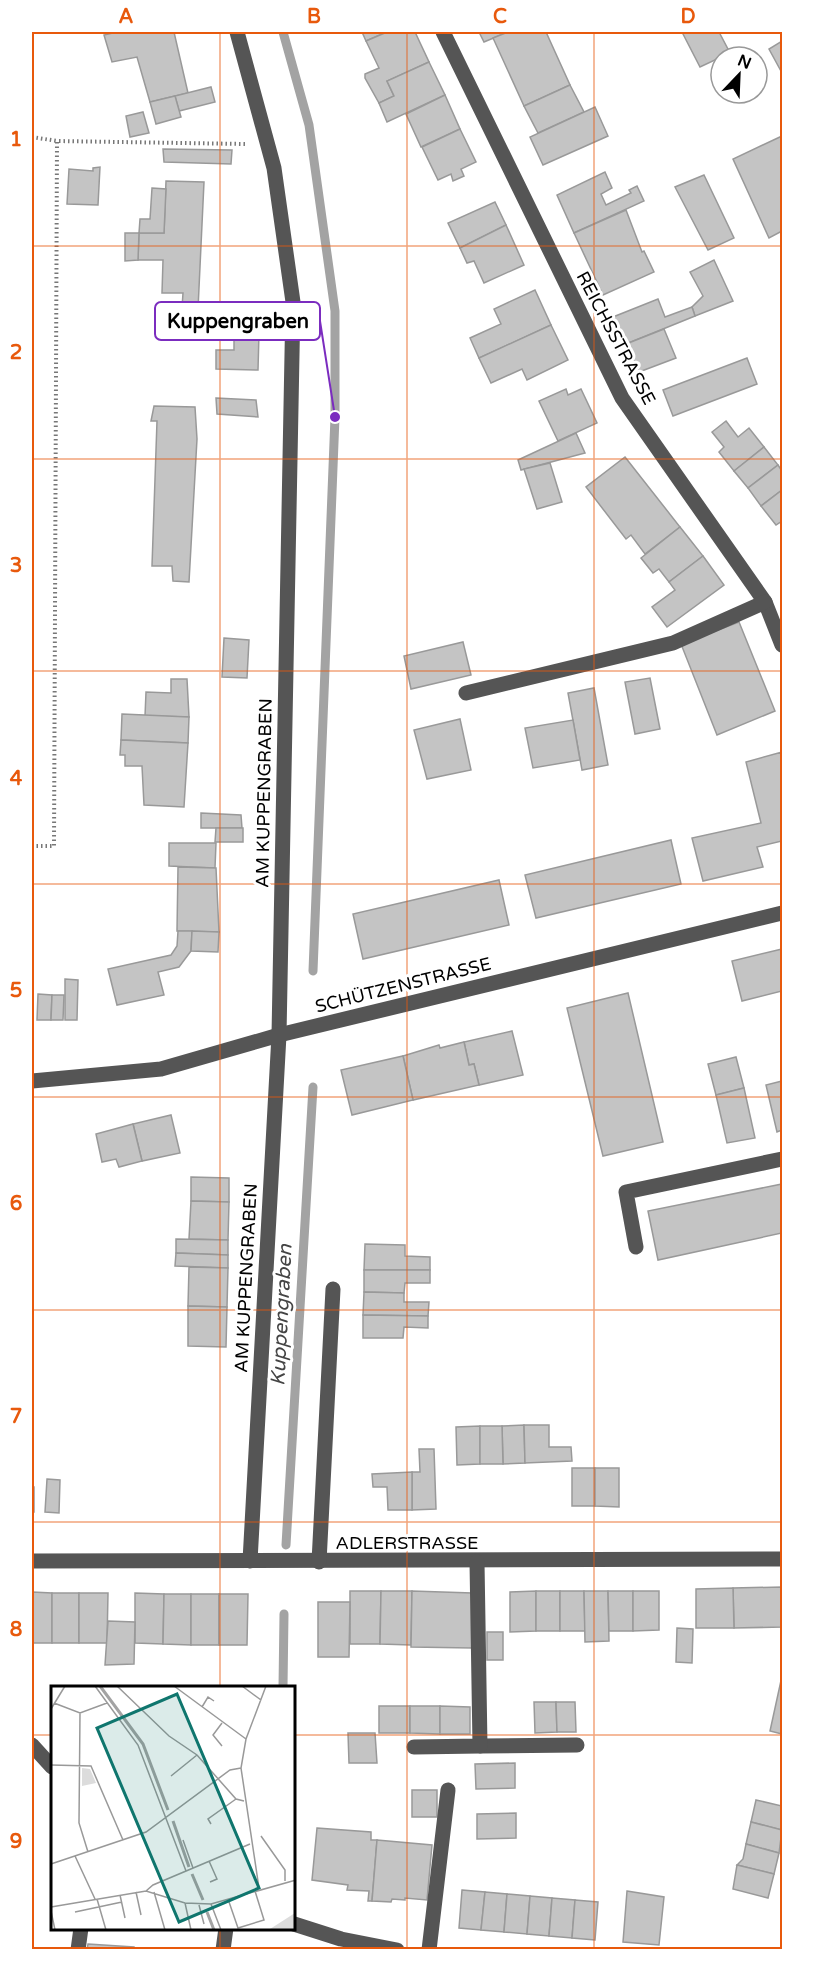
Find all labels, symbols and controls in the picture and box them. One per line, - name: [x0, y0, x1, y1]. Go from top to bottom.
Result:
- text: A: [119, 5, 134, 29]
- text: B: [307, 5, 321, 29]
- text: C: [493, 5, 507, 29]
- text: D: [680, 5, 696, 29]
- north arrow: [709, 45, 769, 105]
- text: N: [735, 50, 754, 74]
- text: 1: [10, 128, 22, 152]
- street label: REICHSSTRASSE: [572, 268, 660, 408]
- callout: Kuppengraben: [155, 302, 320, 340]
- text: Kuppengraben: [167, 310, 309, 334]
- text: 2: [10, 341, 22, 365]
- text: 3: [10, 554, 22, 578]
- street label: AM KUPPENGRABEN: [251, 698, 277, 888]
- text: 4: [10, 767, 23, 791]
- street label: SCHÜTZENSTRASSE: [313, 952, 493, 1018]
- text: 5: [10, 979, 22, 1003]
- street label: AM KUPPENGRABEN: [230, 1183, 262, 1373]
- text: 6: [10, 1192, 22, 1216]
- water label: Kuppengraben: [266, 1243, 298, 1387]
- text: 7: [10, 1405, 22, 1429]
- street label: ADLERSTRASSE: [336, 1532, 478, 1554]
- text: 8: [10, 1618, 22, 1642]
- inset map: [51, 1686, 296, 1930]
- text: 9: [10, 1830, 22, 1854]

